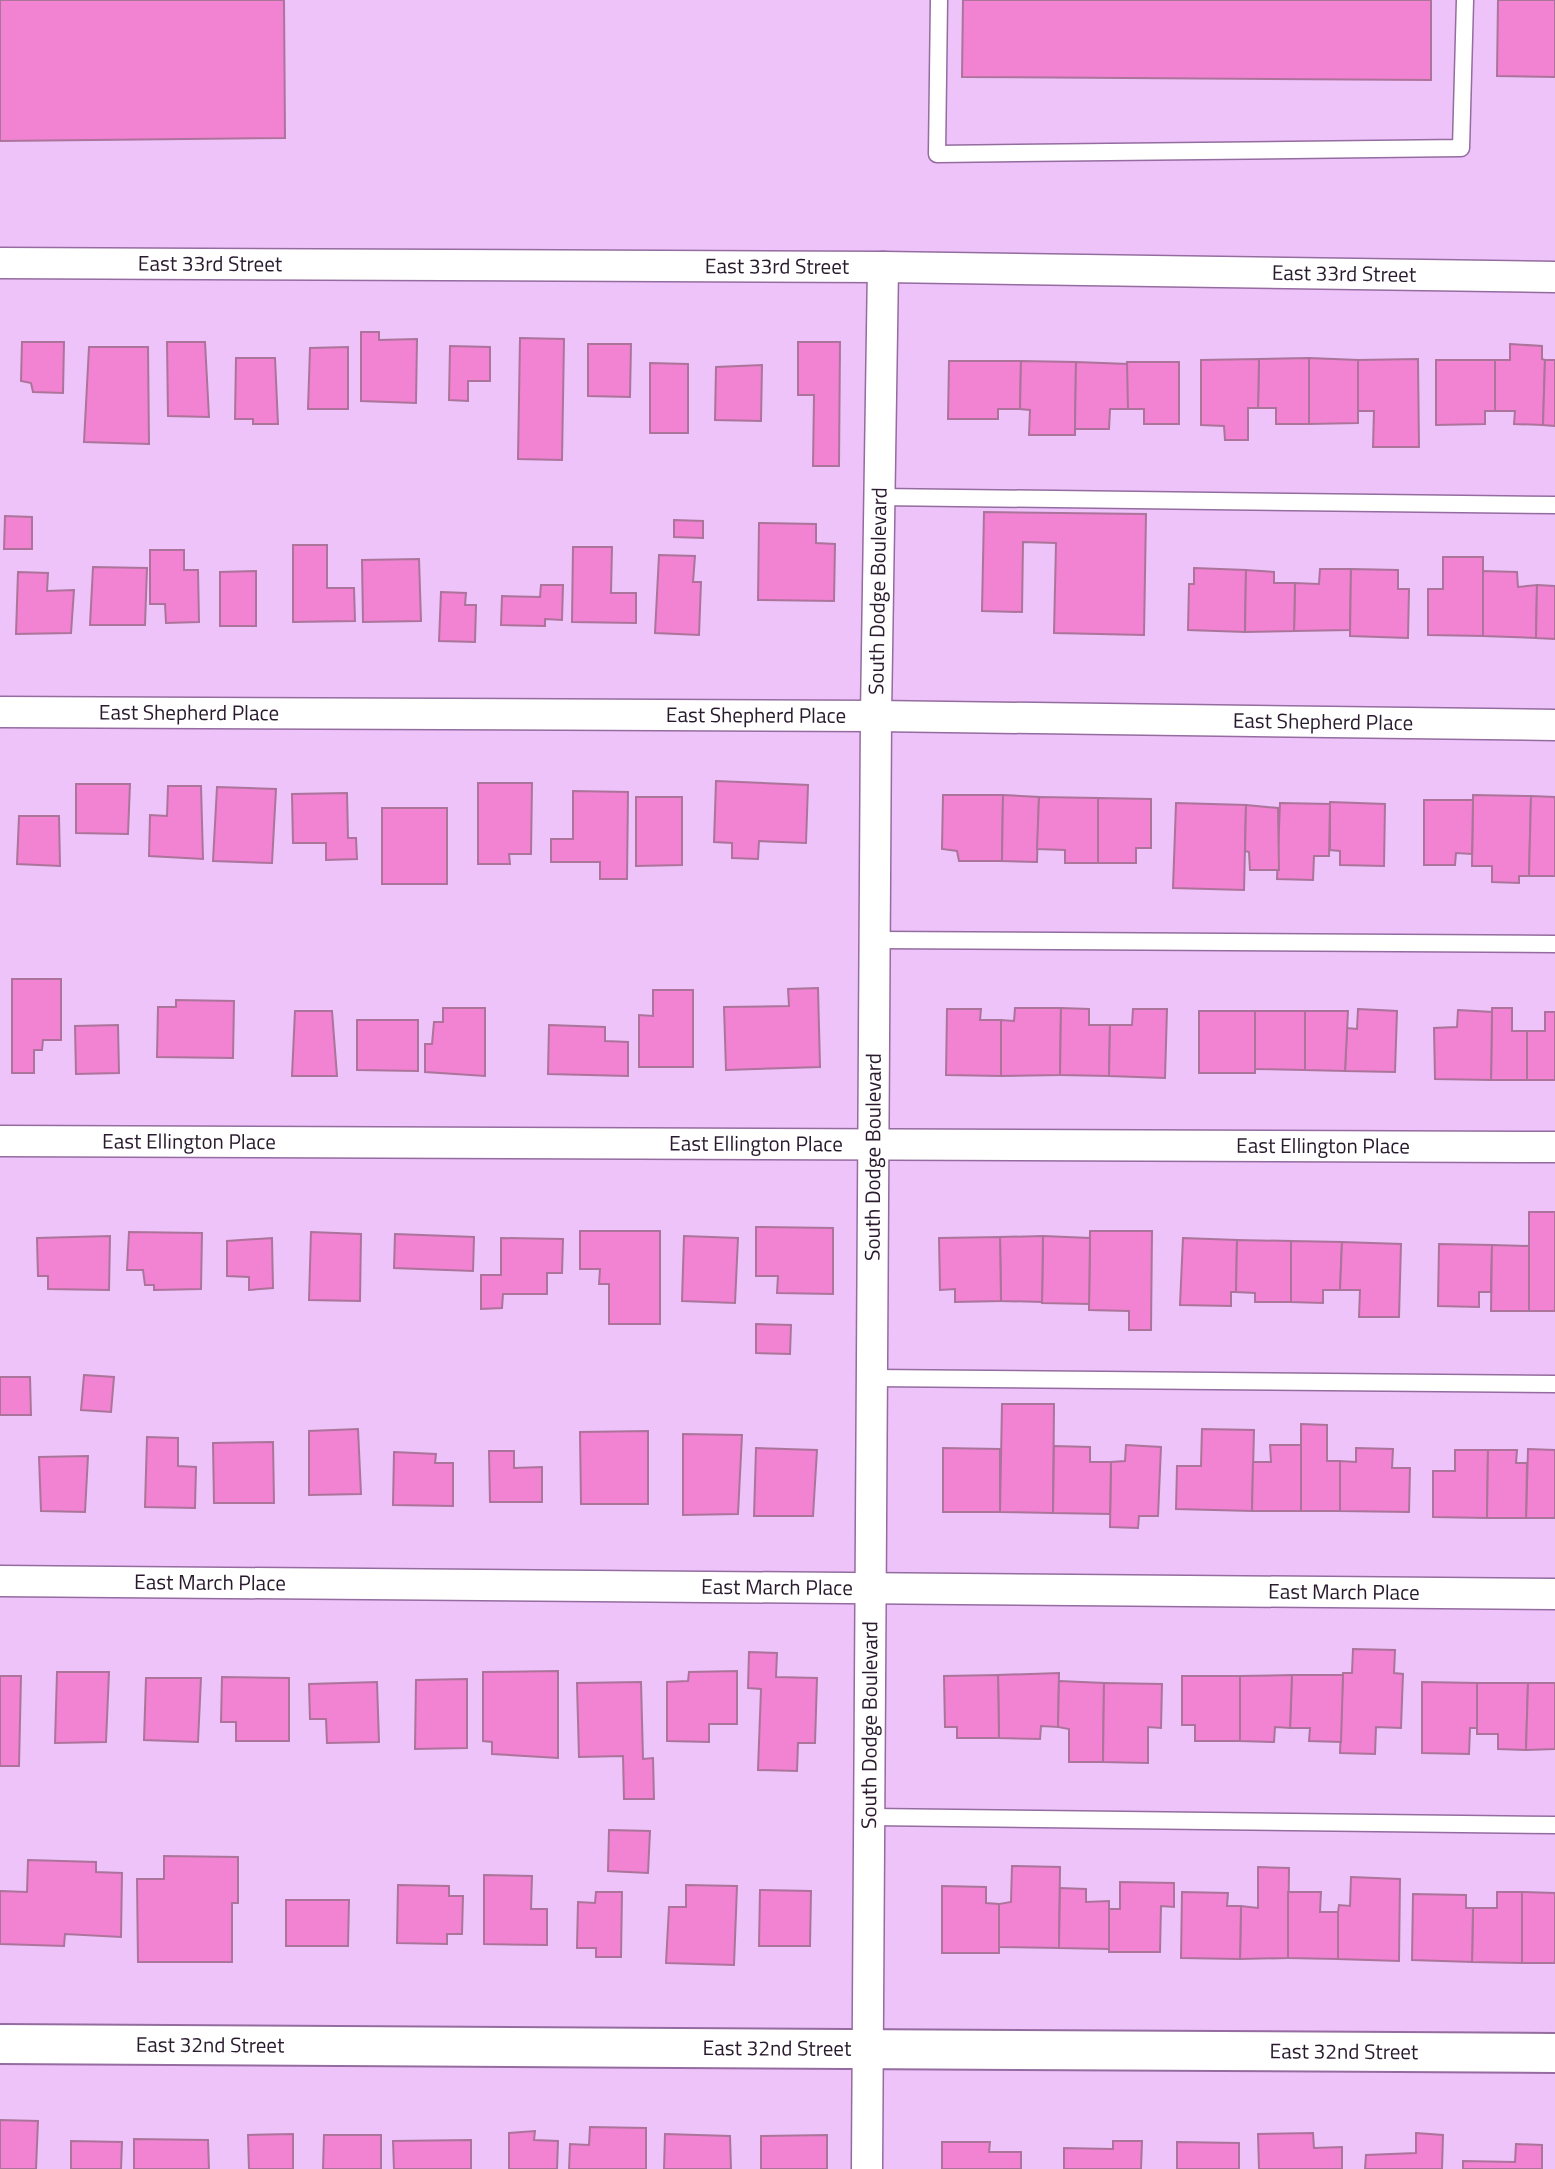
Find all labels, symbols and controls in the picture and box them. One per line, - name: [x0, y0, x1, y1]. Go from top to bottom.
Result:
- street label: East 33rd Street: [138, 247, 283, 279]
- street label: East 33rd Street: [705, 249, 850, 282]
- street label: East 33rd Street: [1272, 256, 1417, 290]
- street label: South Dodge Boulevard: [859, 487, 895, 695]
- street label: East Shepherd Place: [99, 695, 279, 728]
- street label: East Shepherd Place: [666, 698, 846, 731]
- street label: East Shepherd Place: [1233, 704, 1413, 738]
- street label: South Dodge Boulevard: [856, 1053, 889, 1261]
- street label: East Ellington Place: [102, 1124, 276, 1157]
- street label: East Ellington Place: [669, 1127, 843, 1159]
- street label: East Ellington Place: [1236, 1129, 1410, 1161]
- street label: East March Place: [134, 1565, 286, 1598]
- street label: East March Place: [701, 1570, 853, 1603]
- street label: East March Place: [1268, 1575, 1420, 1608]
- street label: South Dodge Boulevard: [852, 1621, 885, 1829]
- street label: East 32nd Street: [136, 2028, 285, 2061]
- street label: East 32nd Street: [703, 2031, 852, 2064]
- street label: East 32nd Street: [1270, 2034, 1419, 2067]

